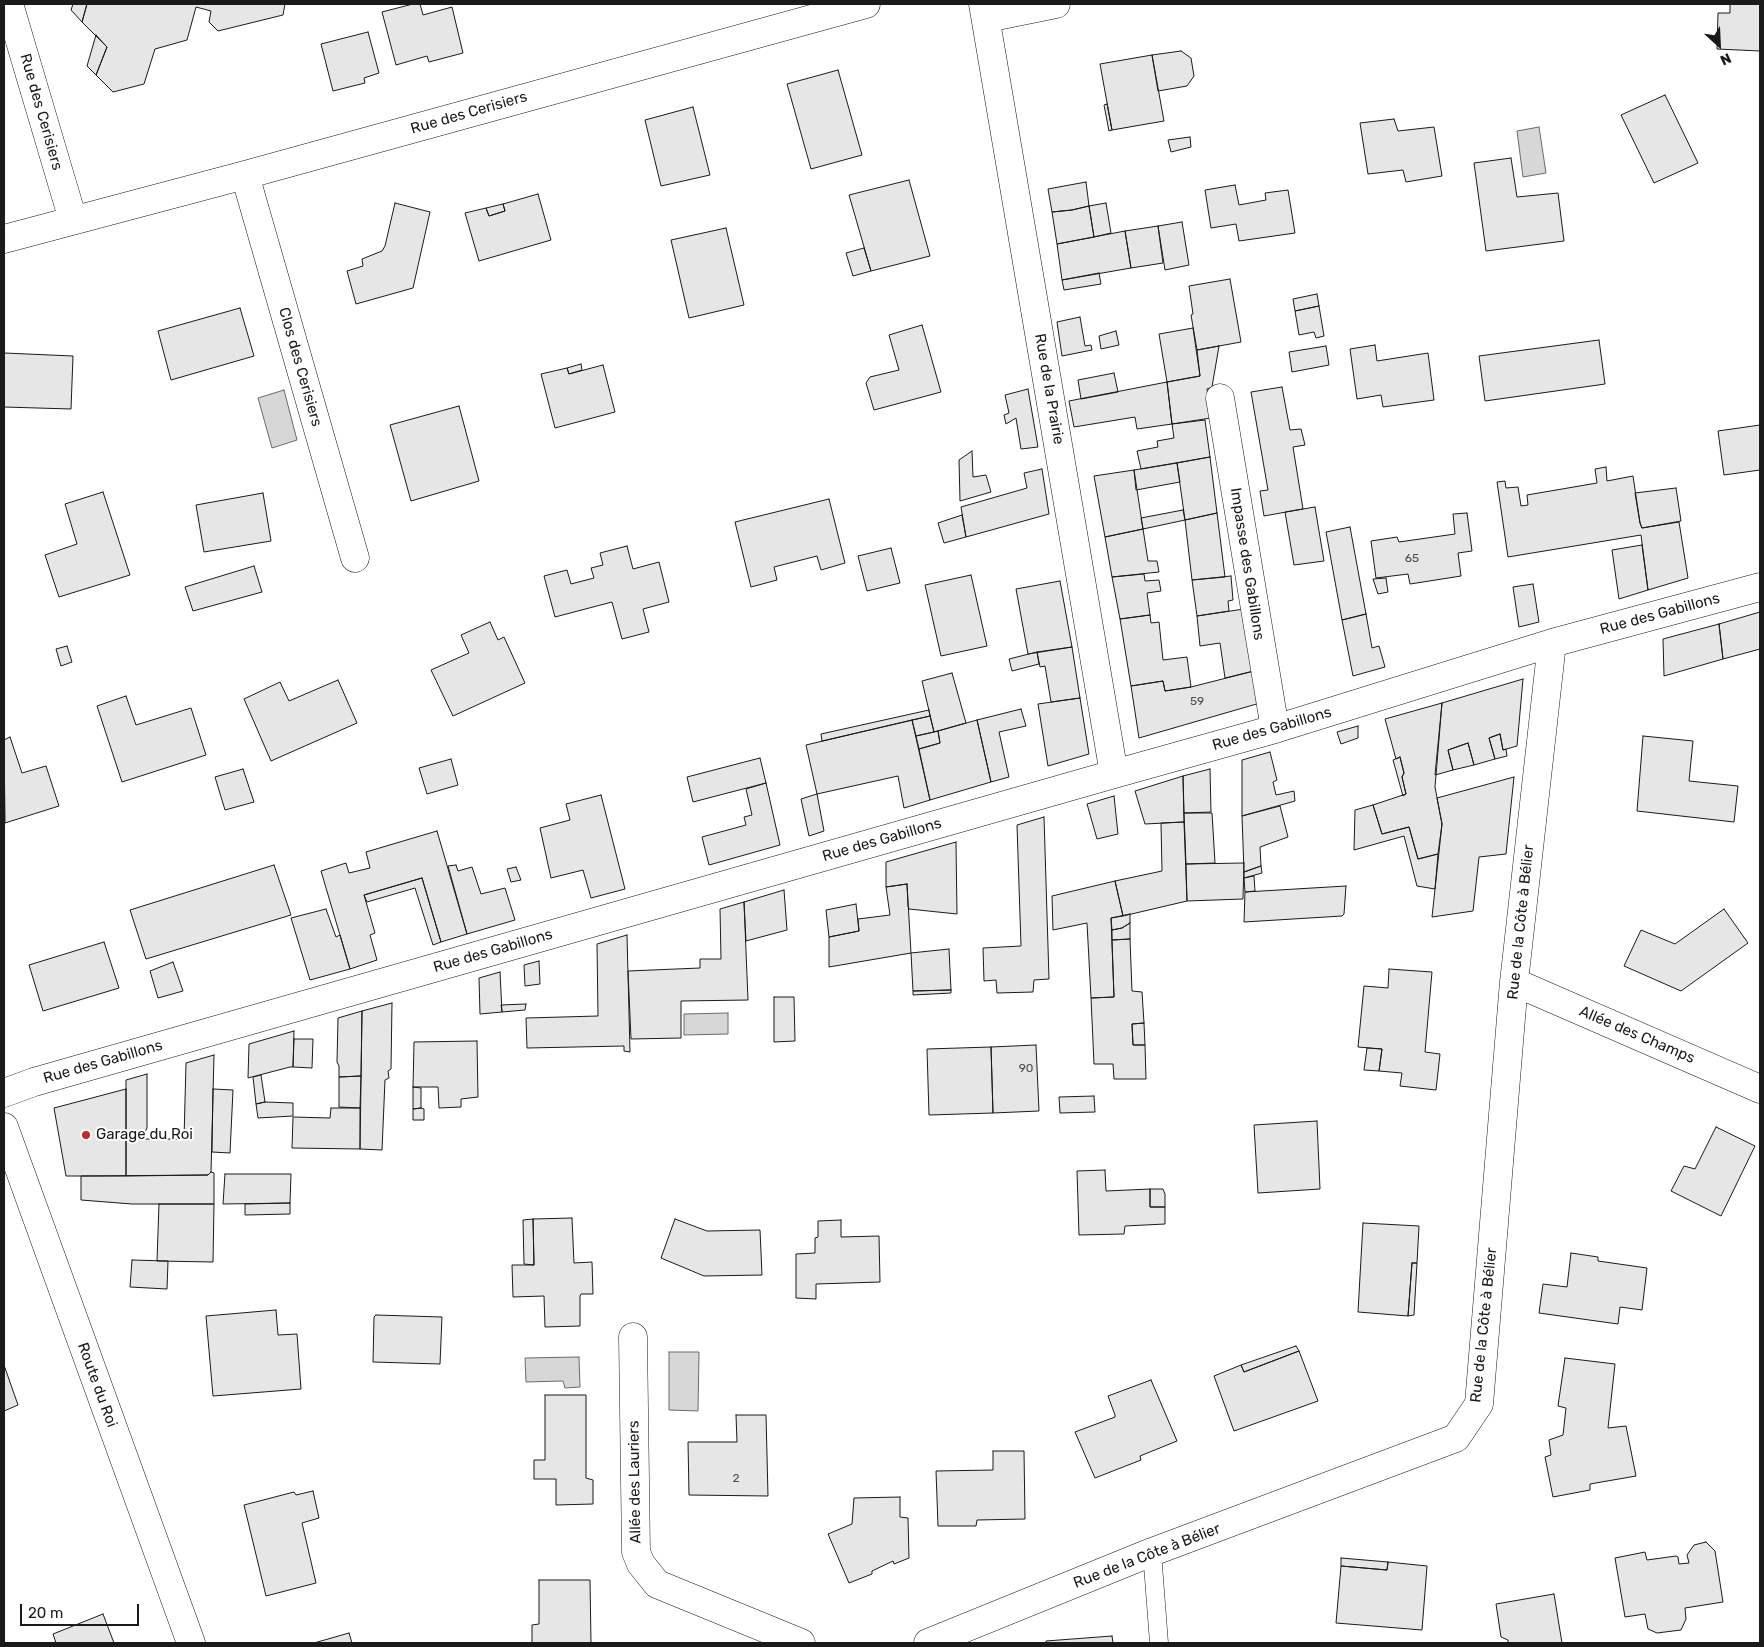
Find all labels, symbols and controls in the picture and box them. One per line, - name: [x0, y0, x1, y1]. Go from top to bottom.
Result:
- north arrow: [1694, 20, 1744, 70]
- text: N: [1717, 49, 1734, 69]
- street label: Rue des Cerisiers: [16, 52, 66, 172]
- street label: Rue des Cerisiers: [409, 88, 529, 138]
- street label: Clos des Cerisiers: [274, 305, 326, 429]
- street label: Rue de la Prairie: [1030, 332, 1068, 446]
- street label: Impasse des Gabillons: [1226, 486, 1268, 642]
- house number: 65: [1405, 552, 1419, 566]
- street label: Rue des Gabillons: [1598, 589, 1722, 639]
- house number: 59: [1190, 695, 1204, 709]
- street label: Rue des Gabillons: [1210, 703, 1334, 755]
- street label: Rue des Gabillons: [820, 814, 944, 866]
- street label: Rue de la Côte à Bélier: [1504, 844, 1538, 1000]
- street label: Rue des Gabillons: [431, 925, 555, 977]
- street label: Allée des Champs: [1577, 1003, 1697, 1067]
- street label: Rue des Gabillons: [41, 1036, 165, 1088]
- house number: 90: [1019, 1062, 1033, 1076]
- place label: Garage du Roi: [96, 1126, 193, 1144]
- marker: Garage du Roi: [80, 1129, 92, 1141]
- street label: Rue de la Côte à Bélier: [1467, 1247, 1501, 1403]
- street label: Route du Roi: [73, 1340, 121, 1430]
- street label: Allée des Lauriers: [625, 1420, 645, 1544]
- house number: 2: [732, 1472, 740, 1486]
- street label: Rue de la Côte à Bélier: [1071, 1520, 1223, 1592]
- scale bar: [22, 1594, 141, 1626]
- text: 20 m: [28, 1604, 63, 1622]

